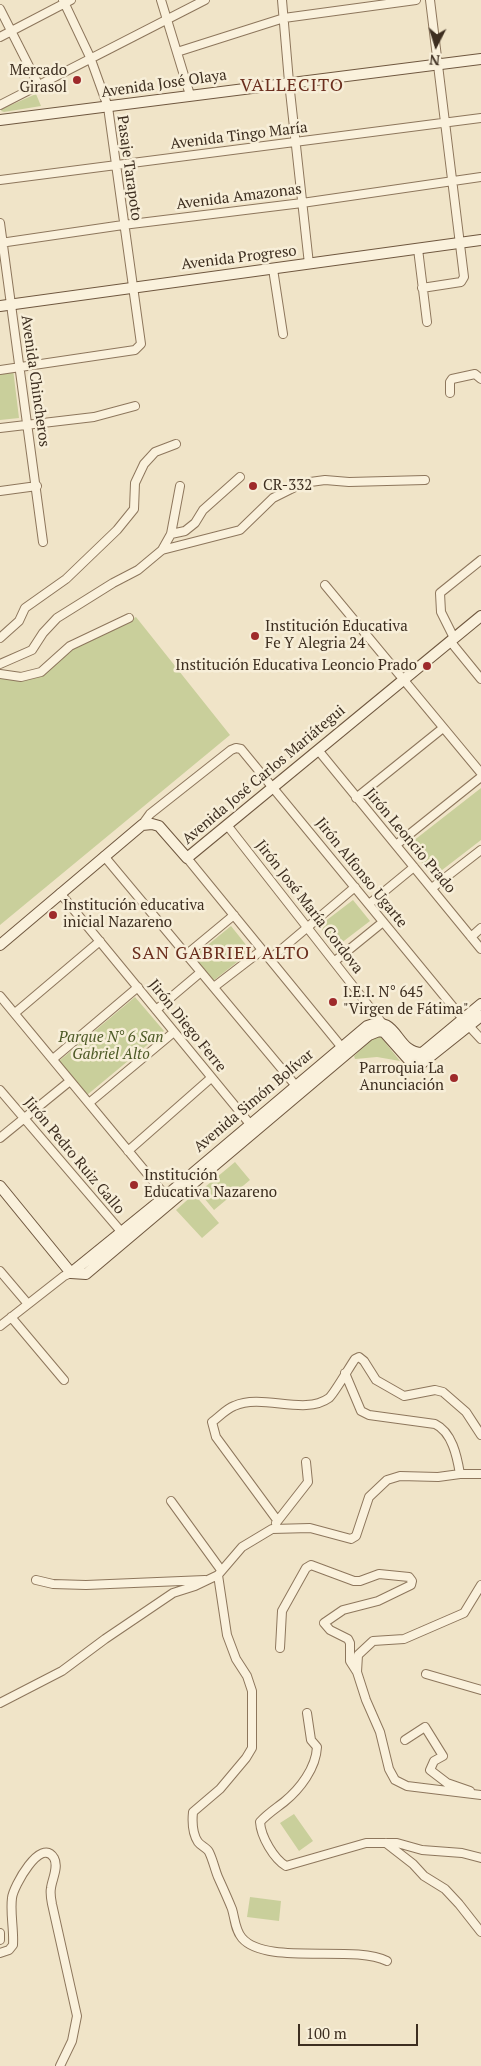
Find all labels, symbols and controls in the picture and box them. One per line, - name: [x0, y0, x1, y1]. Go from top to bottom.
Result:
- north arrow: [411, 20, 461, 70]
- text: N: [429, 51, 441, 70]
- place label: Mercado Girasol: [10, 62, 67, 97]
- street label: Avenida José Olaya: [100, 66, 228, 102]
- marker: Mercado Girasol: [71, 74, 83, 86]
- district label: VALLECITO: [239, 75, 345, 97]
- street label: Pasaje Tarapoto: [113, 114, 145, 222]
- street label: Avenida Tingo María: [169, 119, 309, 153]
- street label: Avenida Amazonas: [175, 180, 303, 214]
- street label: Avenida Progreso: [180, 242, 298, 274]
- street label: Avenida Chincheros: [17, 314, 53, 448]
- place label: CR-332: [263, 477, 312, 495]
- marker: CR-332: [247, 480, 259, 492]
- place label: Institución Educativa Fe Y Alegria 24: [265, 618, 408, 653]
- marker: Institución Educativa Fe Y Alegria 24: [249, 630, 261, 642]
- place label: Institución Educativa Leoncio Prado: [175, 657, 417, 675]
- marker: Institución Educativa Leoncio Prado: [421, 660, 433, 672]
- street label: Avenida José Carlos Mariátegui: [179, 702, 349, 848]
- street label: Jirón Leoncio Prado: [361, 785, 459, 897]
- street label: Jirón Alfonso Ugarte: [311, 815, 411, 931]
- street label: Jirón José María Cordova: [251, 837, 367, 977]
- place label: Institución educativa inicial Nazareno: [63, 897, 205, 932]
- marker: Institución educativa inicial Nazareno: [47, 909, 59, 921]
- district label: SAN GABRIEL ALTO: [130, 943, 312, 965]
- street label: Jirón Diego Ferre: [144, 976, 230, 1076]
- place label: I.E.I. N° 645 "Virgen de Fátima": [343, 984, 469, 1019]
- marker: I.E.I. N° 645 "Virgen de Fátima": [327, 996, 339, 1008]
- park label: Parque N° 6 San Gabriel Alto: [58, 1029, 164, 1064]
- street label: Avenida Simón Bolívar: [190, 1046, 318, 1156]
- place label: Parroquia La Anunciación: [359, 1060, 444, 1095]
- marker: Parroquia La Anunciación: [448, 1072, 460, 1084]
- street label: Jirón Pedro Ruiz Gallo: [20, 1094, 128, 1218]
- place label: Institución Educativa Nazareno: [144, 1167, 277, 1202]
- marker: Institución Educativa Nazareno: [128, 1179, 140, 1191]
- scale bar: [301, 2014, 421, 2046]
- text: 100 m: [306, 2023, 347, 2043]

